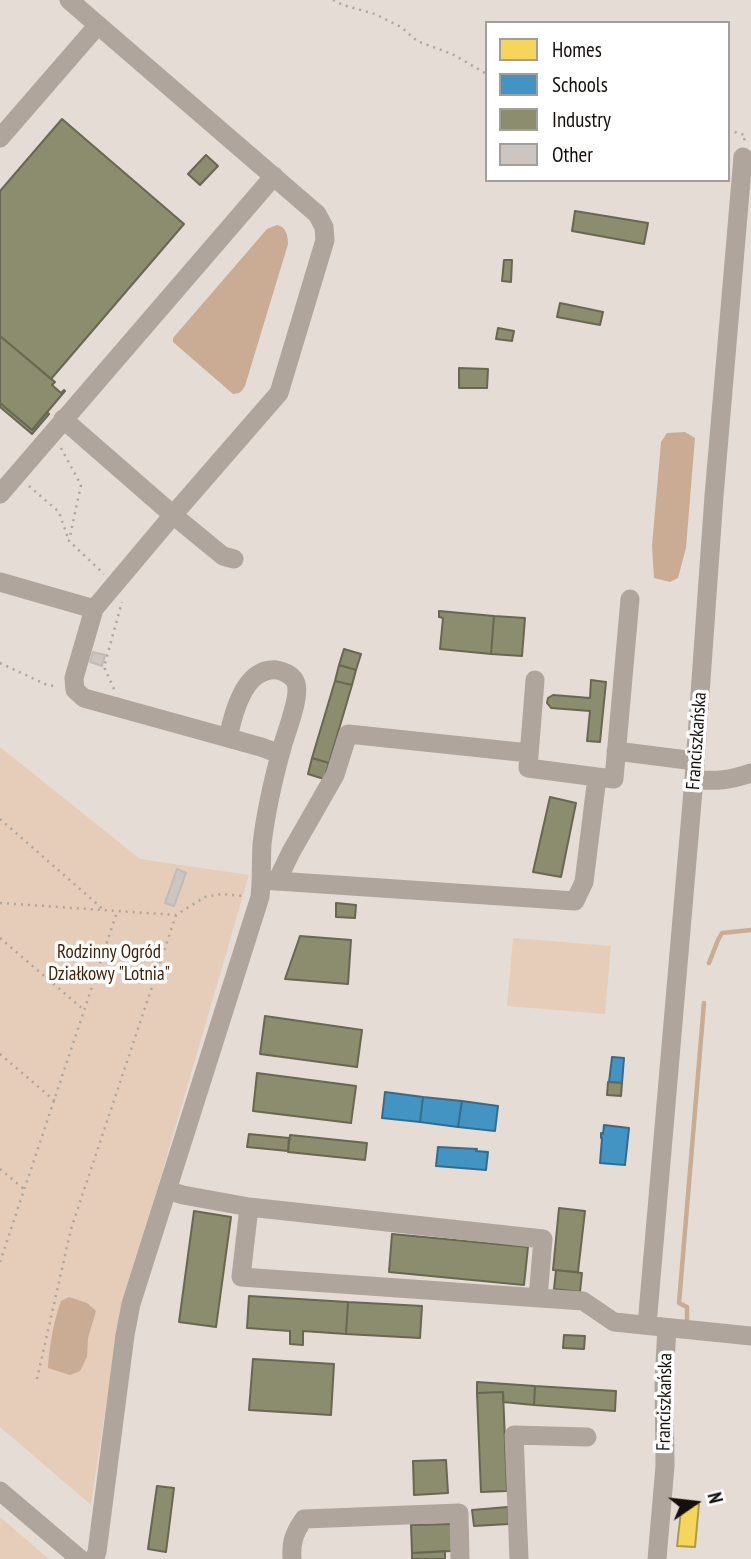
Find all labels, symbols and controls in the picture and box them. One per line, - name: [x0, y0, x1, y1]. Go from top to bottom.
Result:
- legend: [485, 21, 730, 182]
- text: Homes: [552, 36, 602, 63]
- text: Schools: [552, 71, 608, 98]
- text: Industry: [552, 106, 611, 133]
- text: Other: [552, 141, 593, 168]
- street label: Franciszkańska: [682, 691, 712, 791]
- park label: Rodzinny Ogród Działkowy "Lotnia": [48, 942, 170, 986]
- street label: Franciszkańska: [653, 1353, 677, 1451]
- north arrow: [660, 1468, 730, 1538]
- text: N: [702, 1490, 728, 1506]

